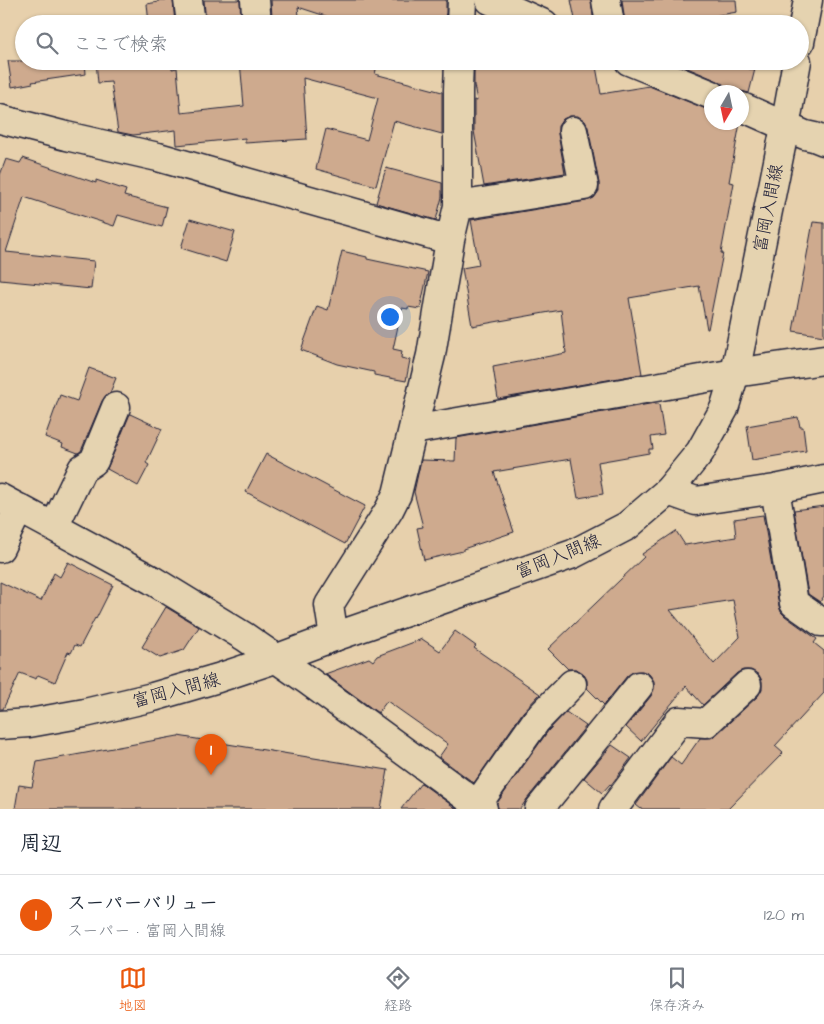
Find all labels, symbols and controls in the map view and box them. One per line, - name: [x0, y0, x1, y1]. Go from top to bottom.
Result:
- search box: [15, 15, 809, 70]
- icon: search: [33, 29, 61, 57]
- text: ここで検索: [73, 31, 168, 58]
- north arrow: [704, 85, 749, 130]
- street label: 富岡入間線: [748, 162, 789, 255]
- your location: [377, 304, 403, 330]
- street label: 富岡入間線: [512, 528, 605, 585]
- street label: 富岡入間線: [129, 667, 223, 714]
- pin: 1: [195, 734, 227, 775]
- text: 周辺: [20, 829, 62, 858]
- text: スーパーバリュー: [67, 890, 218, 917]
- text: 1: [35, 904, 37, 926]
- text: 120 m: [764, 904, 804, 926]
- text: スーパー · 富岡入間線: [67, 920, 225, 942]
- tab: 地図: [119, 964, 147, 1016]
- tab: 経路: [384, 964, 412, 1016]
- tab: 保存済み: [649, 964, 705, 1016]

